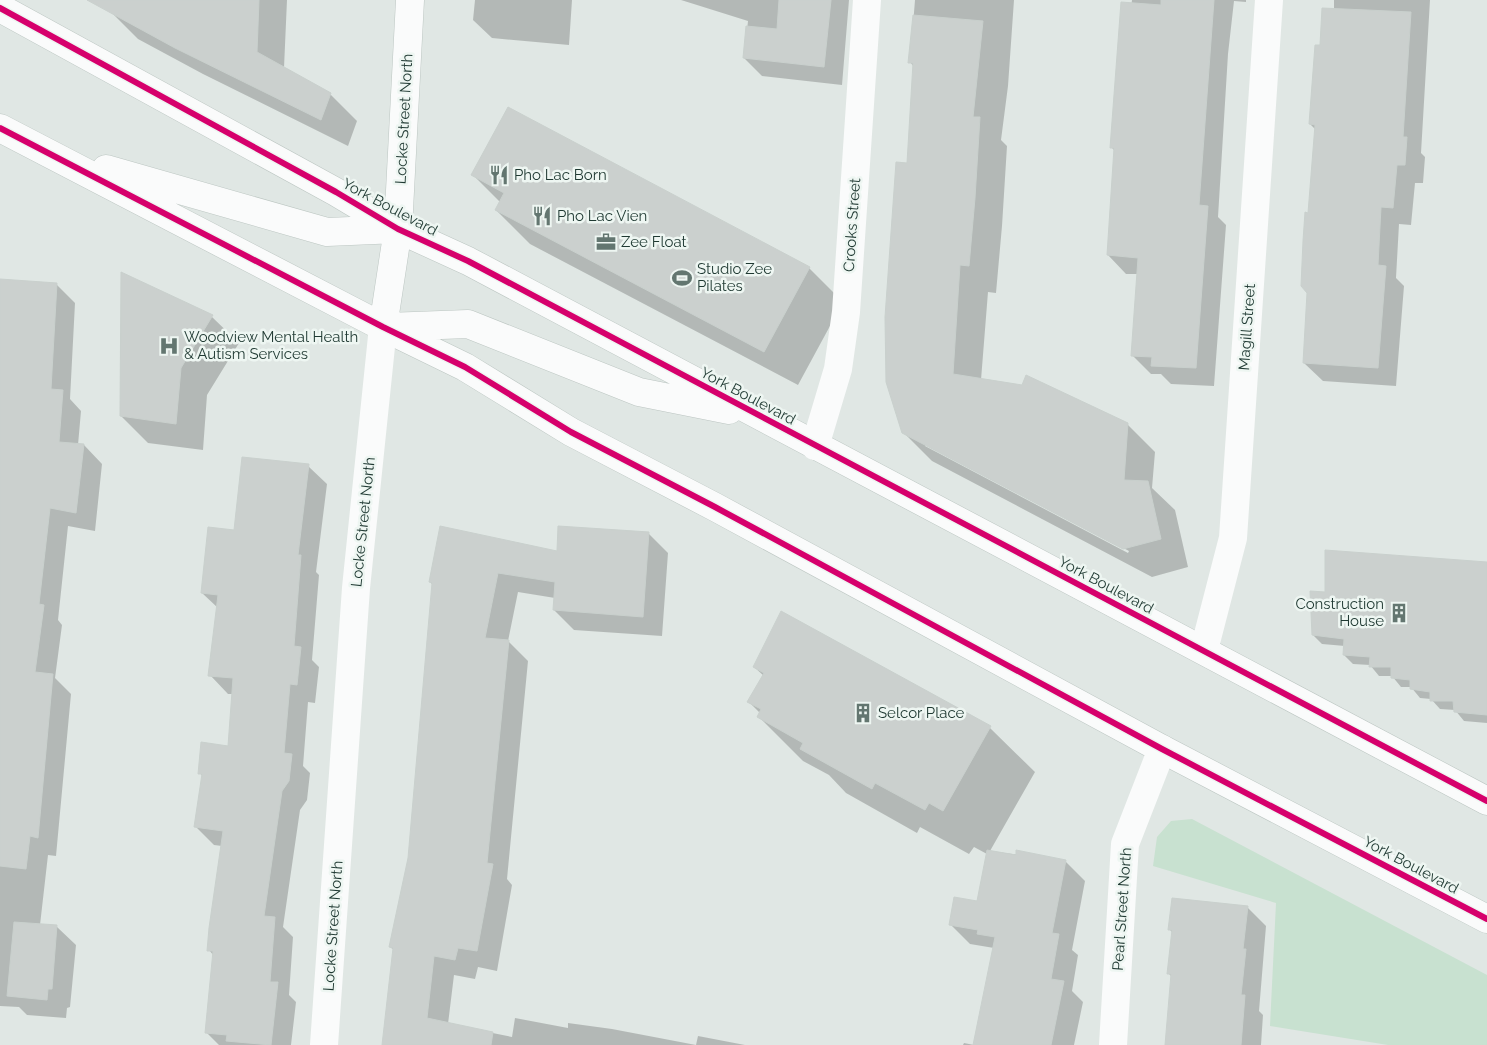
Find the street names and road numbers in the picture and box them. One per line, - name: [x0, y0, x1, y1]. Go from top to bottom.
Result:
- street label: Locke Street North: [392, 53, 416, 185]
- street label: York Boulevard: [339, 174, 441, 240]
- street label: Crooks Street: [840, 178, 864, 272]
- street label: Magill Street: [1235, 283, 1259, 371]
- street label: York Boulevard: [697, 363, 799, 429]
- street label: Locke Street North: [347, 456, 379, 588]
- street label: York Boulevard: [1055, 552, 1157, 618]
- street label: York Boulevard: [1360, 832, 1462, 898]
- street label: Pearl Street North: [1109, 847, 1135, 971]
- street label: Locke Street North: [319, 860, 347, 992]

